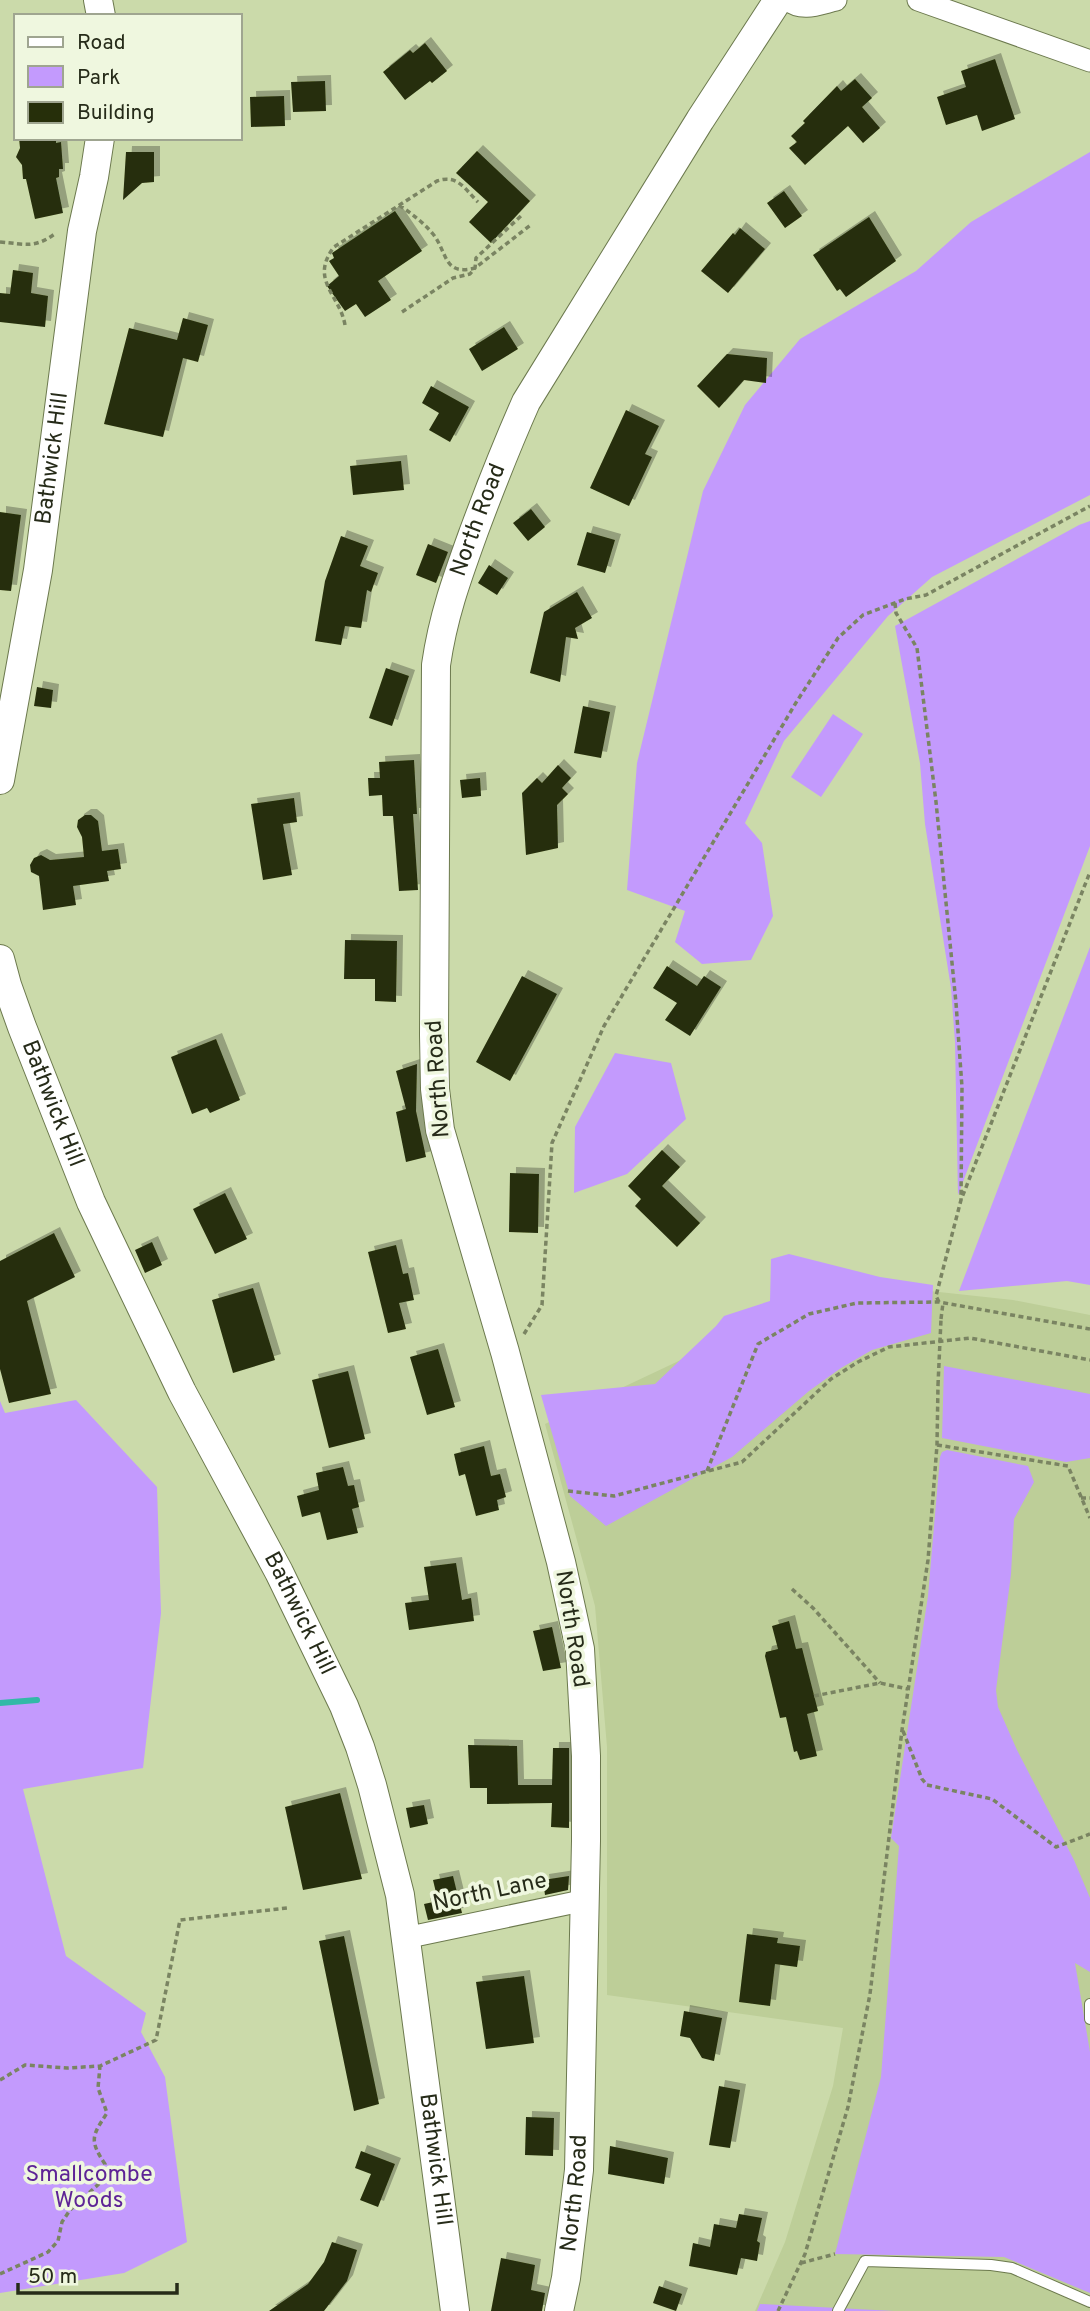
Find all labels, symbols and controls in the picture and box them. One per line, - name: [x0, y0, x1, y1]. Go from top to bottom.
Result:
- legend: [14, 14, 242, 140]
- text: Road: [77, 30, 126, 57]
- text: Park: [77, 65, 120, 92]
- text: Building: [77, 100, 155, 127]
- street label: Bathwick Hill: [30, 390, 75, 526]
- street label: North Road: [444, 460, 513, 581]
- street label: North Road: [420, 1019, 458, 1139]
- street label: Bathwick Hill: [14, 1036, 90, 1171]
- street label: Bathwick Hill: [257, 1547, 341, 1680]
- street label: North Road: [547, 1568, 595, 1690]
- street label: North Lane: [430, 1867, 550, 1919]
- street label: Bathwick Hill: [412, 2092, 458, 2228]
- street label: North Road: [555, 2134, 594, 2254]
- park label: Smallcombe Woods: [25, 2161, 153, 2216]
- scale bar: [18, 2252, 177, 2296]
- text: 50 m: [28, 2264, 77, 2291]

